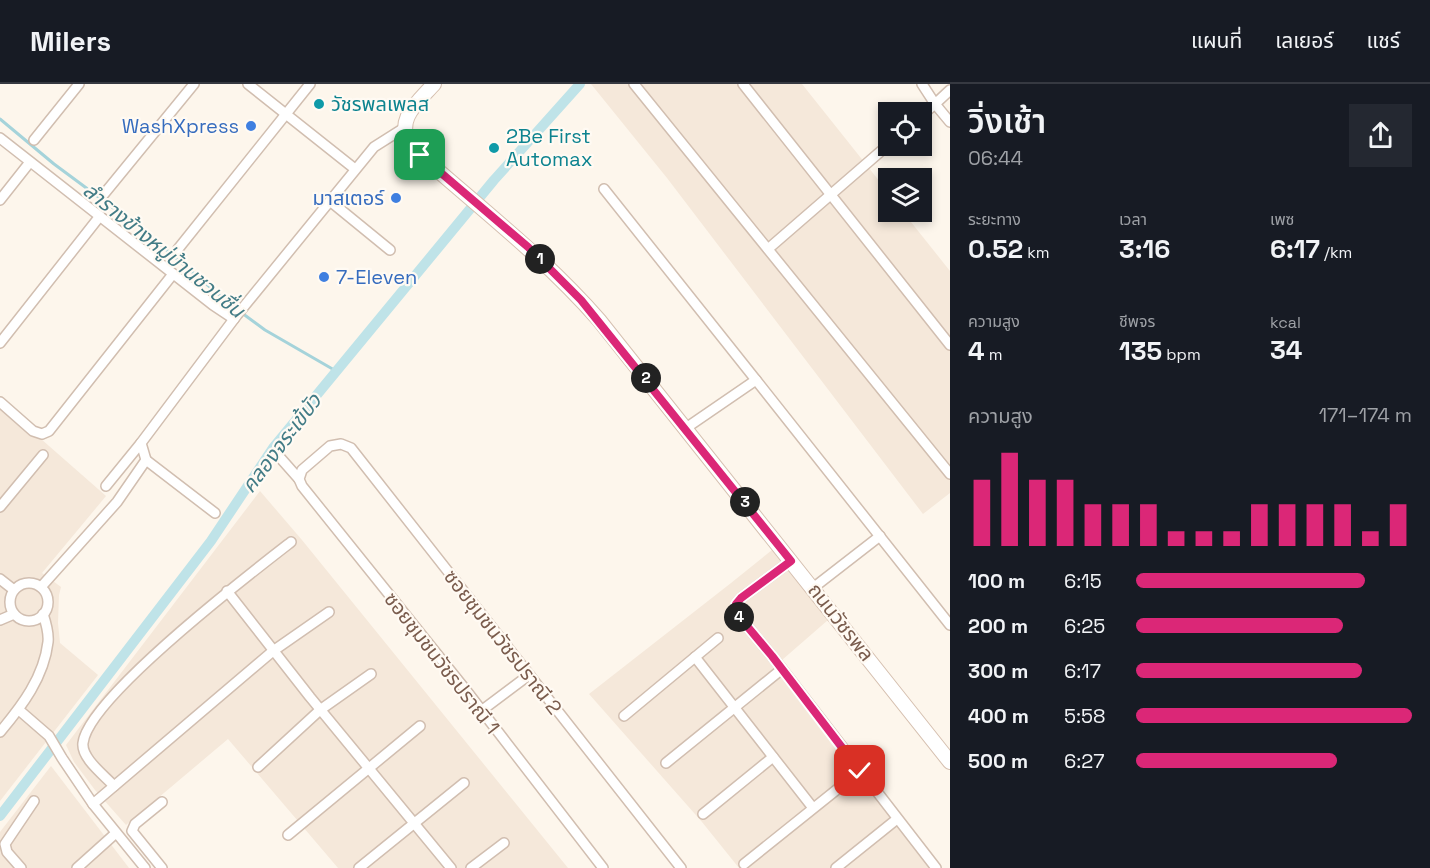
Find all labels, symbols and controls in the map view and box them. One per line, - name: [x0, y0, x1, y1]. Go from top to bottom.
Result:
- text: Milers: [30, 23, 111, 59]
- text: แผนที่: [1191, 27, 1242, 54]
- text: เลเยอร์: [1275, 27, 1334, 54]
- text: แชร์: [1367, 27, 1400, 54]
- place label: วัชรพลเพลส: [331, 91, 429, 117]
- marker: วัชรพลเพลส: [312, 97, 326, 111]
- text: วิ่งเช้า: [968, 101, 1046, 143]
- map controls: [878, 102, 932, 222]
- button: locate: [878, 102, 932, 156]
- button: share: [1349, 104, 1412, 167]
- place label: WashXpress: [122, 113, 239, 139]
- marker: WashXpress: [244, 119, 258, 133]
- place label: 2Be First Automax: [506, 123, 593, 172]
- pin: [394, 129, 445, 180]
- icon: arrive: [403, 138, 436, 171]
- marker: 2Be First Automax: [487, 141, 501, 155]
- text: 06:44: [968, 145, 1023, 171]
- button: layers: [878, 168, 932, 222]
- water label: ลำรางข้างหมู่บ้านชวนชื่น: [78, 176, 252, 324]
- place label: มาสเตอร์: [313, 185, 385, 211]
- marker: มาสเตอร์: [389, 191, 403, 205]
- text: ระยะทาง: [968, 209, 1021, 230]
- text: เวลา: [1119, 209, 1147, 230]
- text: เพซ: [1270, 209, 1294, 230]
- text: 0.52: [968, 232, 1023, 266]
- text: 3:16: [1119, 232, 1170, 266]
- text: 6:17: [1270, 232, 1320, 266]
- text: km: [1023, 242, 1050, 263]
- text: /km: [1320, 242, 1352, 263]
- pin: 1: [525, 244, 555, 274]
- text: 1: [536, 248, 544, 269]
- place label: 7-Eleven: [336, 264, 417, 290]
- marker: 7-Eleven: [317, 270, 331, 284]
- text: ความสูง: [968, 311, 1020, 332]
- text: ชีพจร: [1119, 311, 1155, 332]
- text: kcal: [1270, 312, 1301, 333]
- text: 34: [1270, 333, 1302, 367]
- text: 4: [968, 334, 985, 368]
- text: 135: [1119, 334, 1162, 368]
- text: m: [985, 344, 1002, 365]
- text: bpm: [1162, 344, 1201, 365]
- pin: 2: [631, 363, 661, 393]
- text: 2: [641, 367, 651, 388]
- water label: คลองจระเข้บัว: [235, 388, 327, 498]
- text: 171–174 m: [1319, 402, 1412, 428]
- text: ความสูง: [968, 403, 1033, 429]
- pin: 3: [730, 487, 760, 517]
- text: 3: [740, 491, 750, 512]
- street label: ซอยชุมชนวัชรปราณี 2: [438, 564, 568, 720]
- text: 100 m: [968, 568, 1025, 594]
- text: 6:15: [1064, 568, 1102, 594]
- street label: ถนนวัชรพล: [802, 578, 880, 666]
- street label: ซอยชุมชนวัชรปราณี 1: [378, 587, 506, 739]
- pin: 4: [724, 602, 754, 632]
- text: 4: [734, 606, 744, 627]
- text: 200 m: [968, 613, 1028, 639]
- text: 6:25: [1064, 613, 1105, 639]
- text: 300 m: [968, 658, 1028, 684]
- text: 6:17: [1064, 658, 1101, 684]
- text: 400 m: [968, 703, 1029, 729]
- text: 5:58: [1064, 703, 1105, 729]
- pin: [834, 745, 885, 796]
- text: 500 m: [968, 748, 1028, 774]
- text: 6:27: [1064, 748, 1104, 774]
- icon: check: [843, 754, 876, 787]

